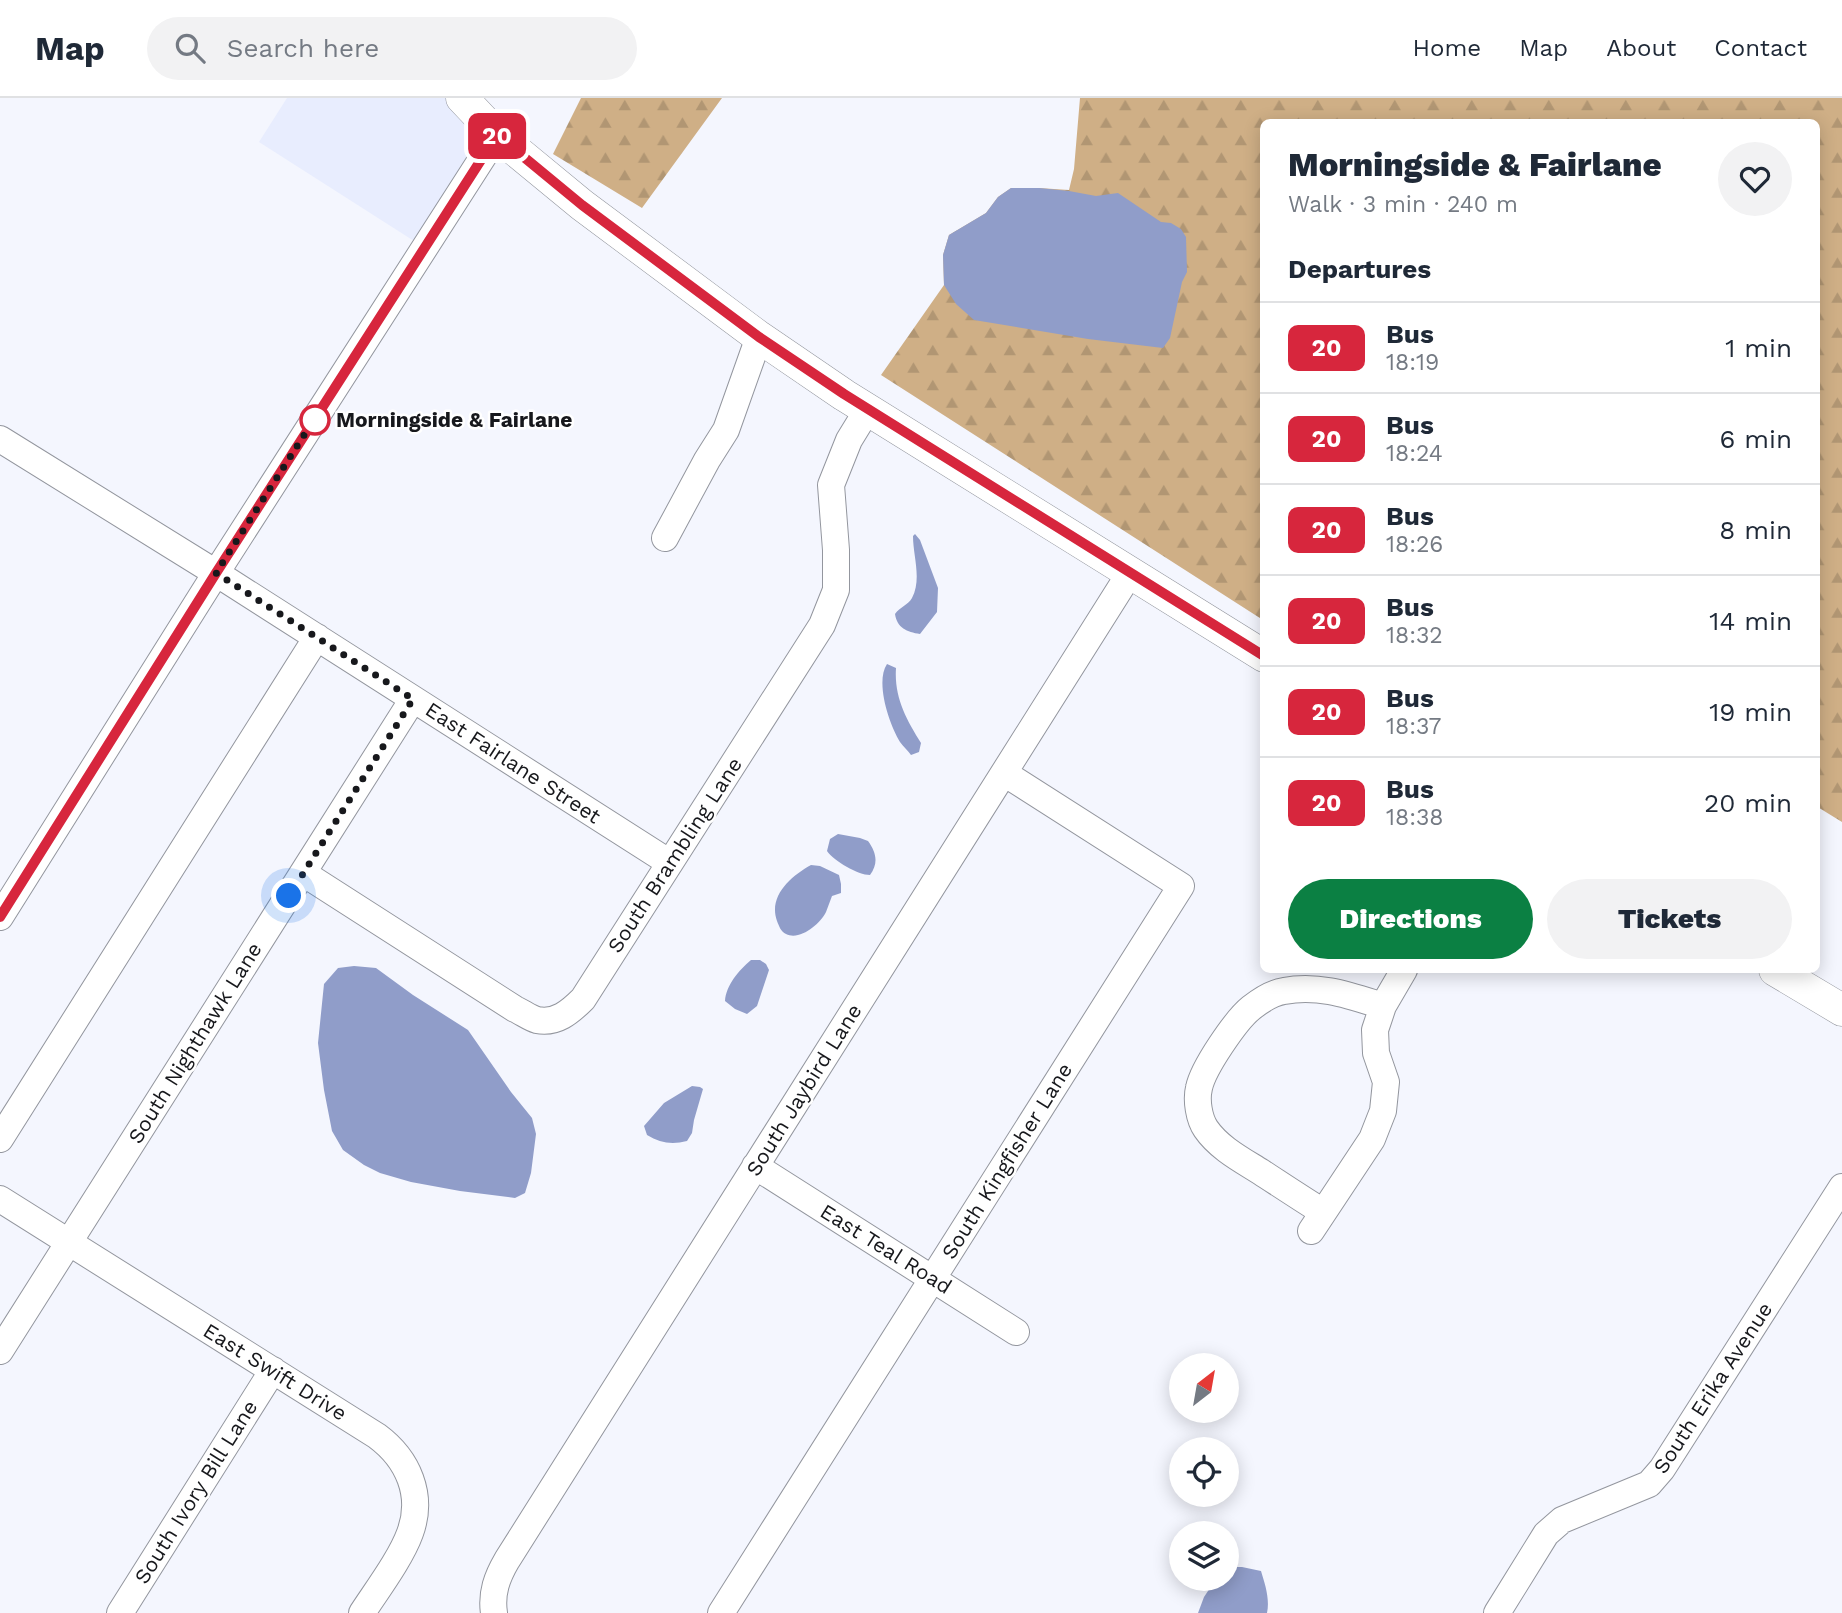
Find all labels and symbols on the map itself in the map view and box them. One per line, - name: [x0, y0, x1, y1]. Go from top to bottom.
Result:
- line badge: 20: [466, 113, 528, 159]
- marker: Morningside & Fairlane: [300, 405, 330, 435]
- place label: Morningside & Fairlane: [336, 407, 572, 432]
- street label: East Fairlane Street: [421, 697, 606, 829]
- street label: South Brambling Lane: [602, 752, 747, 957]
- your location: [271, 878, 306, 913]
- street label: South Nighthawk Lane: [122, 938, 267, 1148]
- street label: South Jaybird Lane: [741, 999, 867, 1180]
- street label: South Kingfisher Lane: [936, 1058, 1077, 1263]
- street label: East Teal Road: [816, 1198, 957, 1299]
- street label: South Erika Avenue: [1648, 1297, 1777, 1478]
- street label: East Swift Drive: [199, 1317, 352, 1426]
- north arrow: [1169, 1353, 1239, 1423]
- street label: South Ivory Bill Lane: [129, 1395, 262, 1588]

